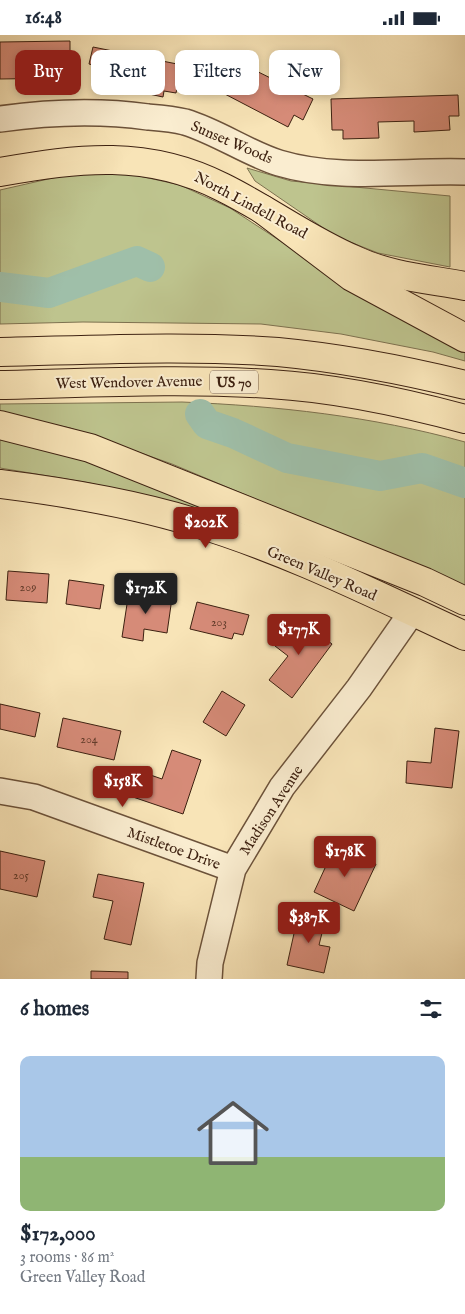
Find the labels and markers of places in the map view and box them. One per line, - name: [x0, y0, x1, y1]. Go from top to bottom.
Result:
- pin: $202K: [171, 507, 241, 549]
- pin: $172K: [111, 573, 181, 615]
- pin: $177K: [264, 613, 334, 656]
- pin: $158K: [88, 765, 158, 808]
- pin: $178K: [310, 835, 380, 878]
- pin: $387K: [274, 901, 344, 944]

